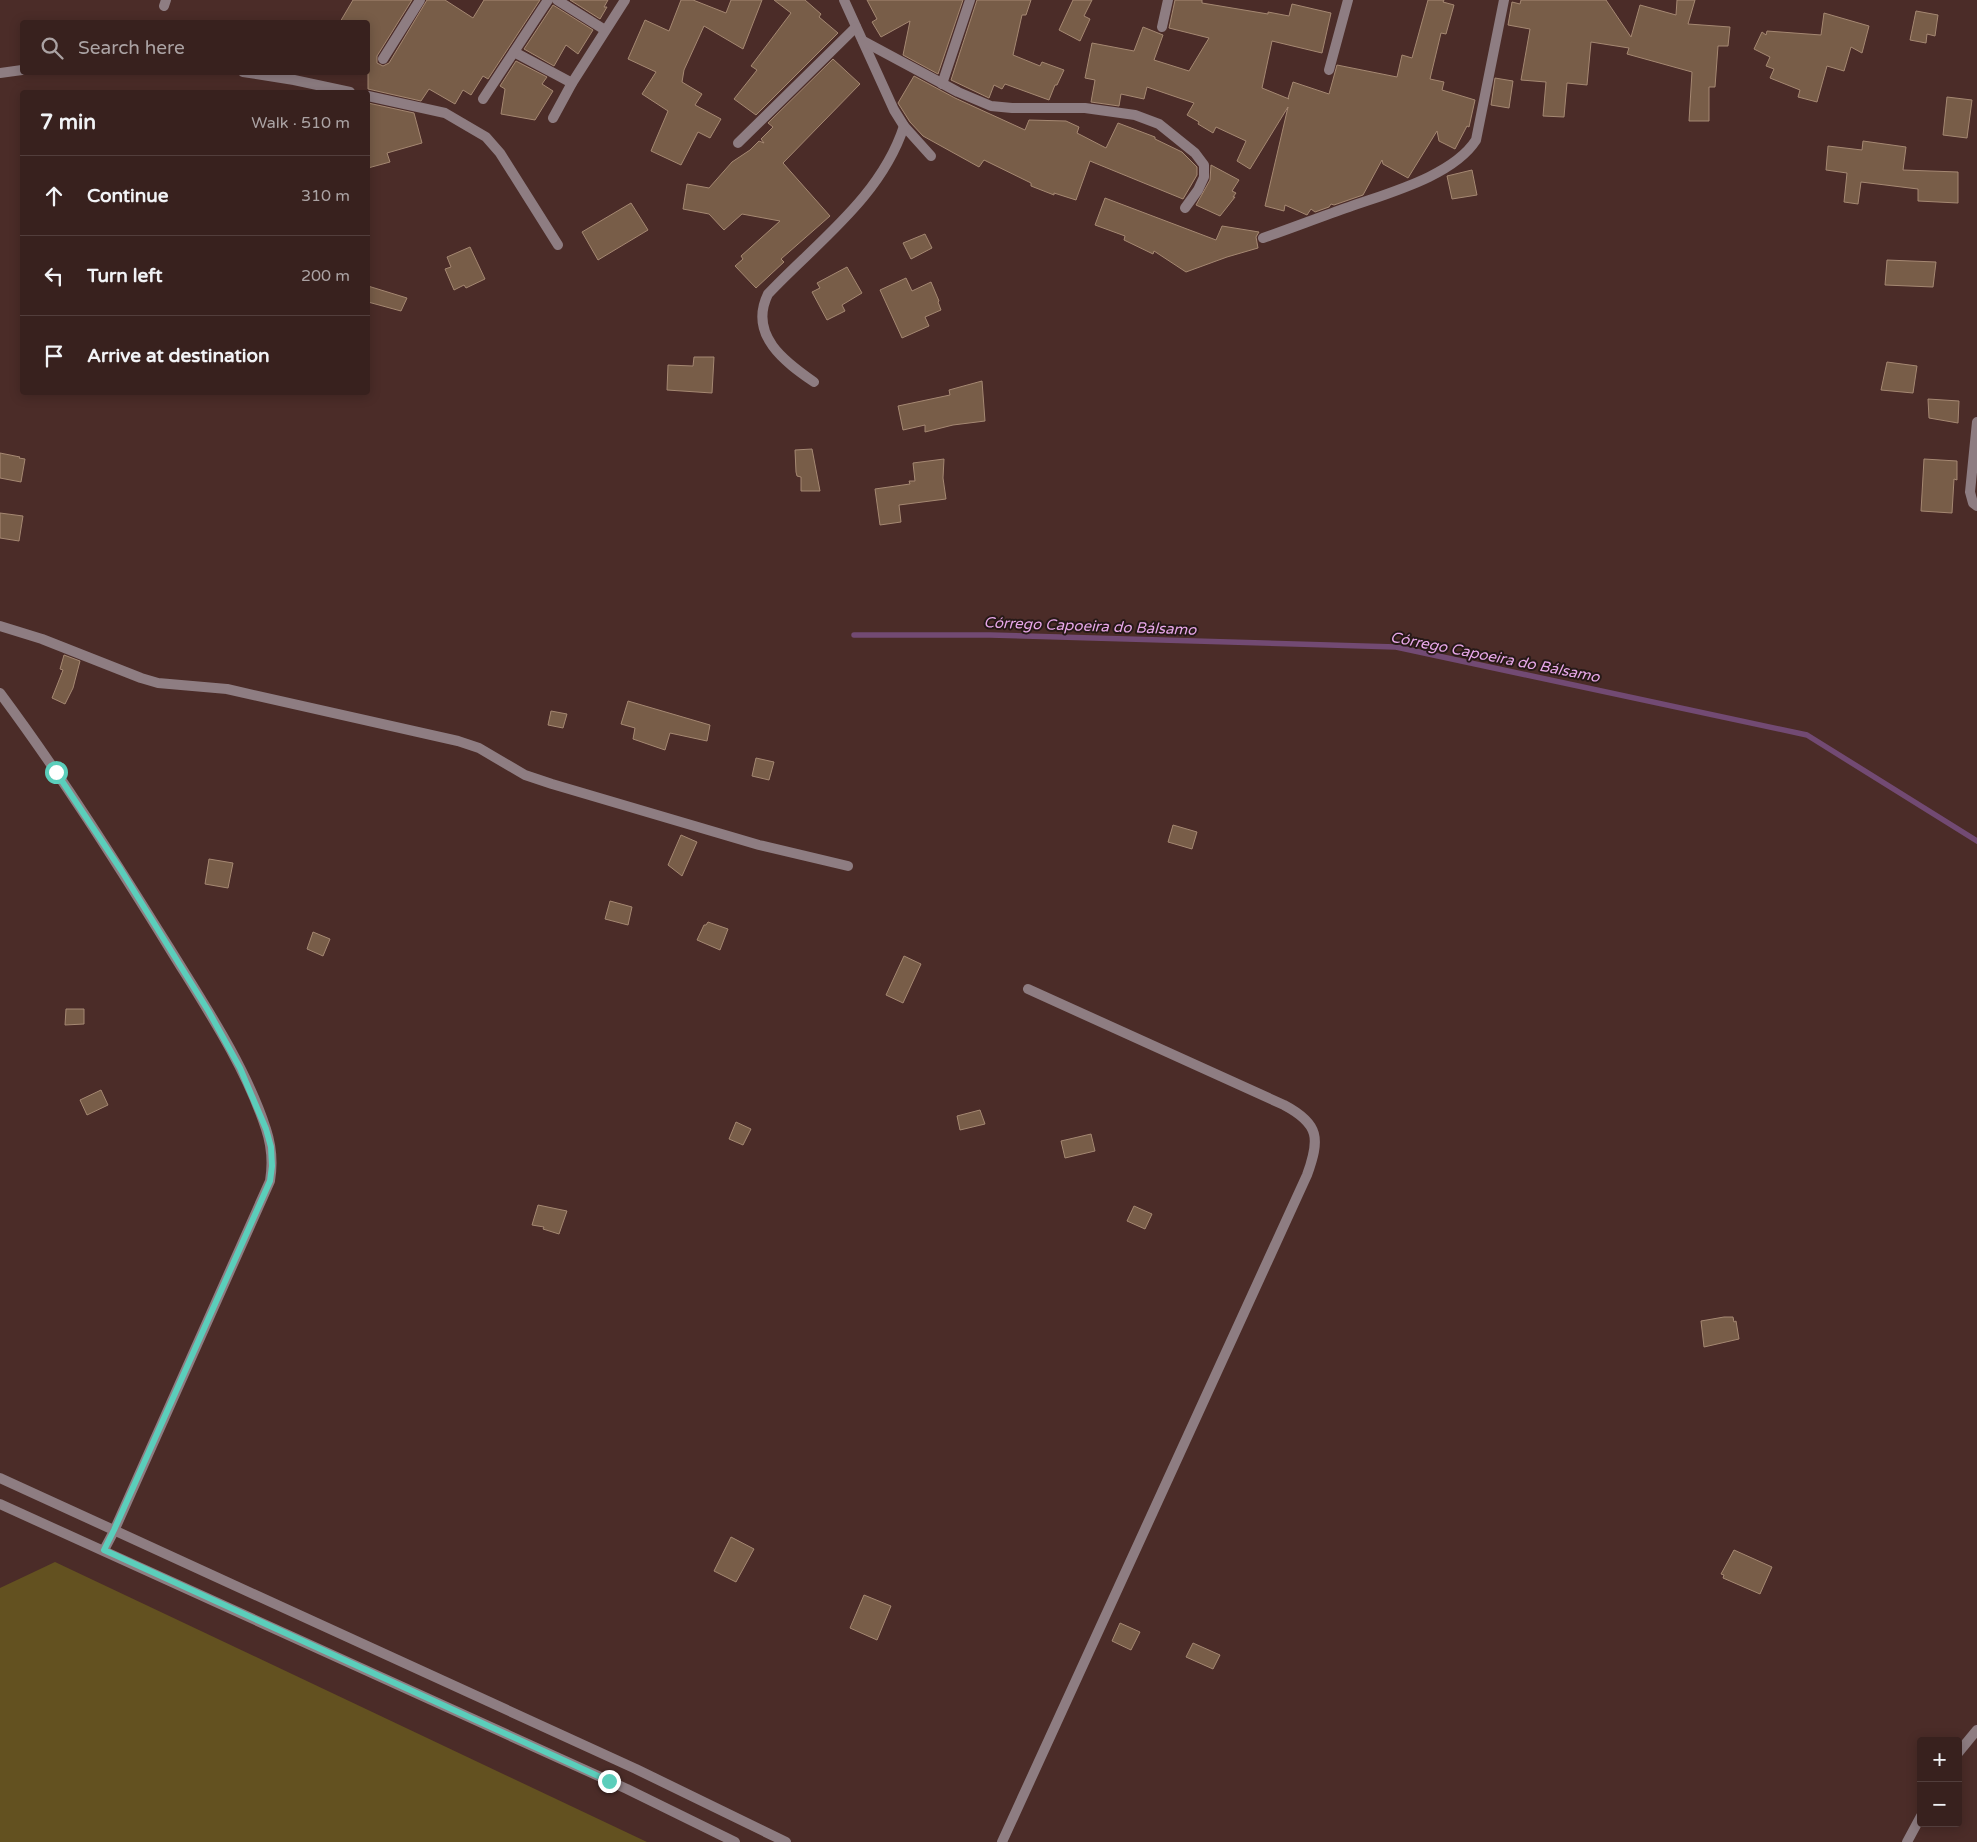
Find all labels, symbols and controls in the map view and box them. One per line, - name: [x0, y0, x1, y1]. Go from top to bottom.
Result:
- search box: [20, 20, 370, 75]
- icon: search: [38, 34, 66, 62]
- text: Search here: [78, 37, 185, 59]
- text: 7 min: [40, 110, 96, 135]
- text: Walk · 510 m: [251, 113, 350, 133]
- icon: ahead: [40, 182, 68, 210]
- text: Continue: [87, 185, 169, 207]
- text: 310 m: [301, 186, 350, 206]
- icon: left: [40, 262, 68, 290]
- text: Turn left: [87, 265, 163, 287]
- text: 200 m: [301, 266, 350, 286]
- icon: arrive: [40, 342, 68, 370]
- text: Arrive at destination: [87, 345, 270, 367]
- water label: Córrego Capoeira do Bálsamo: [983, 613, 1198, 639]
- water label: Córrego Capoeira do Bálsamo: [1389, 628, 1602, 686]
- route start: [45, 761, 68, 784]
- map controls: [1917, 1737, 1962, 1827]
- button: +: [1917, 1737, 1962, 1782]
- route end: [598, 1770, 621, 1793]
- button: −: [1917, 1782, 1962, 1827]

